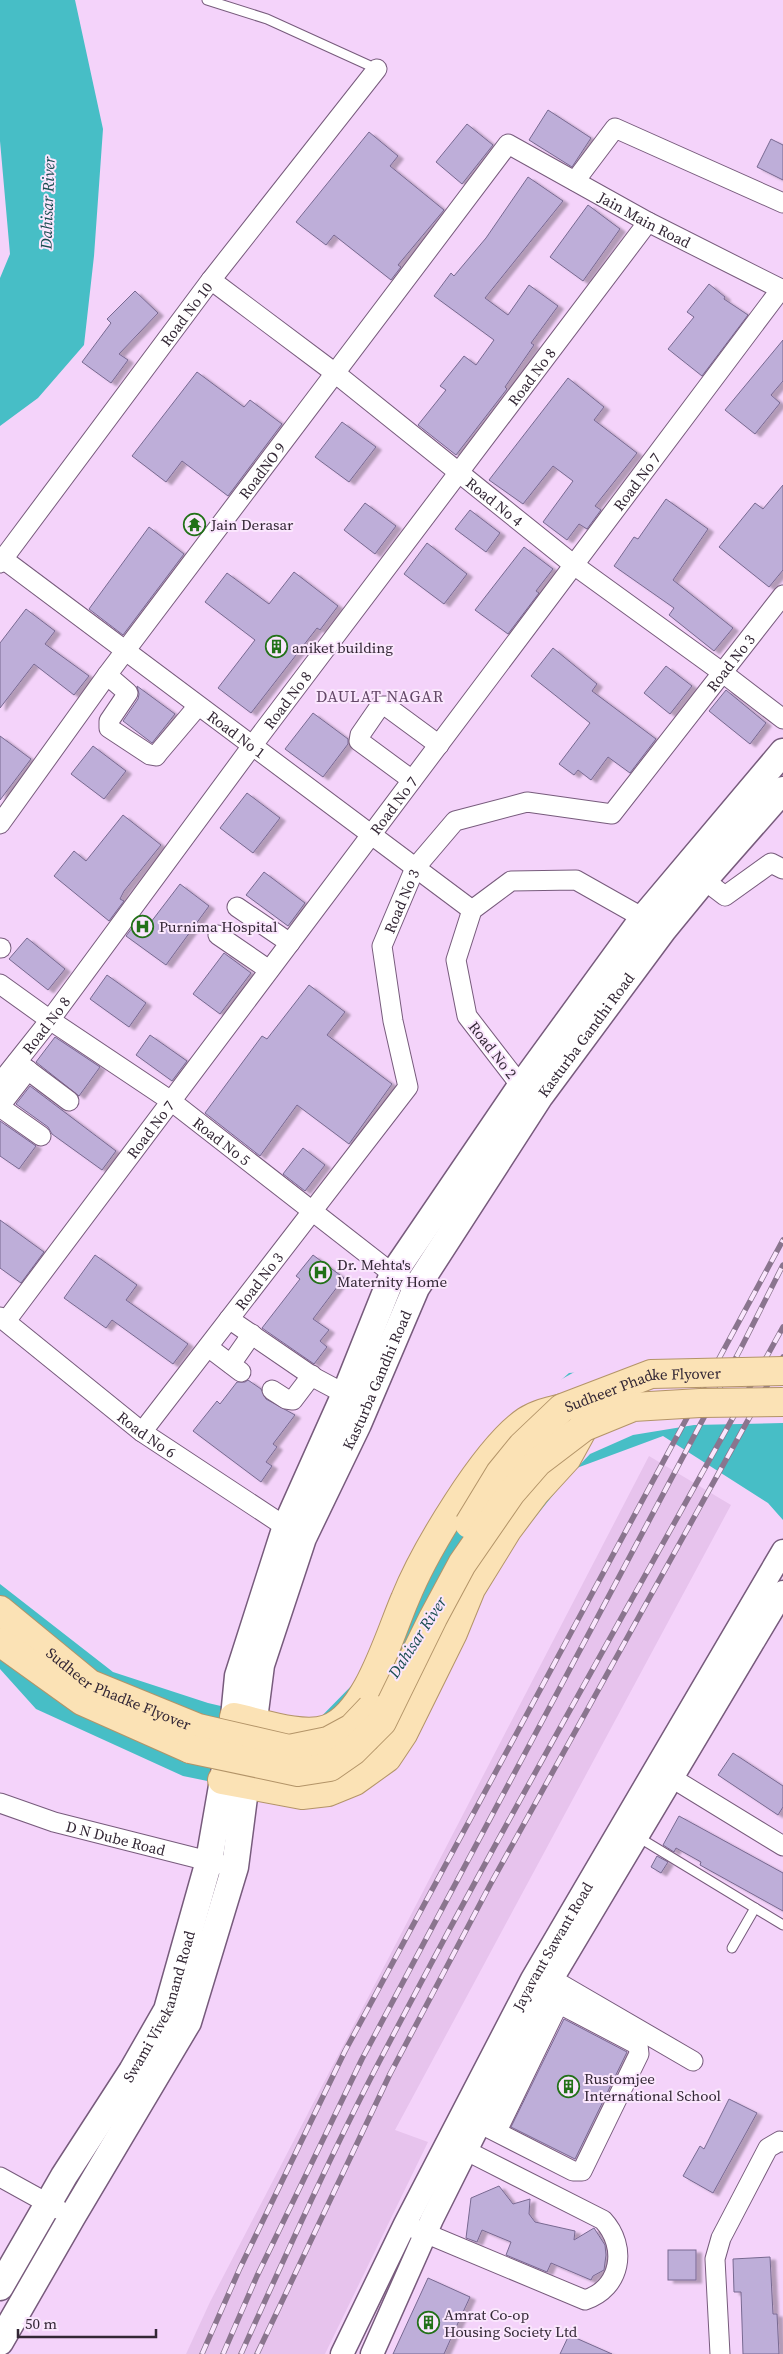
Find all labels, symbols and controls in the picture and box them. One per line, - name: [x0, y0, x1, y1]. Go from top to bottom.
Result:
- water label: Dahisar River: [34, 156, 60, 251]
- street label: Jain Main Road: [594, 186, 695, 253]
- street label: Road No 10: [155, 277, 217, 350]
- street label: Road No 8: [502, 343, 560, 410]
- street label: RoadNO 9: [233, 437, 290, 503]
- street label: Road No 7: [608, 448, 665, 515]
- street label: Road No 4: [462, 472, 528, 531]
- temple icon: Jain Derasar: [183, 512, 207, 536]
- place label: Jain Derasar: [210, 514, 294, 535]
- street label: Road No 3: [701, 629, 759, 696]
- building icon: aniket building: [264, 635, 288, 659]
- place label: aniket building: [292, 637, 393, 658]
- street label: Road No 8: [258, 666, 316, 733]
- district label: DAULAT NAGAR: [316, 685, 444, 707]
- street label: Road No 1: [203, 705, 270, 763]
- street label: Road No 7: [365, 772, 422, 839]
- street label: Road No 3: [378, 866, 424, 936]
- hospital icon: Purnima Hospital: [131, 914, 155, 938]
- place label: Purnima Hospital: [159, 916, 278, 937]
- street label: Kasturba Gandhi Road: [532, 968, 639, 1101]
- street label: Road No 8: [17, 992, 75, 1058]
- street label: Road No 2: [464, 1017, 522, 1083]
- street label: Road No 7: [121, 1096, 179, 1162]
- street label: Road No 5: [189, 1112, 255, 1170]
- street label: Road No 3: [230, 1248, 288, 1314]
- place label: Dr. Mehta's Maternity Home: [337, 1254, 448, 1292]
- hospital icon: Dr. Mehta's Maternity Home: [309, 1261, 333, 1285]
- street label: Kasturba Gandhi Road: [337, 1306, 416, 1453]
- street label: Sudheer Phadke Flyover: [561, 1362, 722, 1417]
- street label: Road No 6: [113, 1406, 180, 1462]
- water label: Dahisar River: [382, 1592, 452, 1683]
- street label: Sudheer Phadke Flyover: [42, 1642, 195, 1735]
- street label: D N Dube Road: [64, 1815, 168, 1860]
- street label: Jayavant Sawant Road: [507, 1877, 598, 2015]
- street label: Swami Vivekanand Road: [117, 1928, 200, 2086]
- place label: Rustomjee International School: [584, 2068, 722, 2106]
- building icon: Rustomjee International School: [556, 2075, 580, 2099]
- place label: Amrat Co-op Housing Society Ltd: [444, 2304, 578, 2342]
- scale bar: [18, 2306, 155, 2338]
- building icon: Amrat Co-op Housing Society Ltd: [416, 2311, 440, 2335]
- text: 50 m: [25, 2313, 57, 2334]

